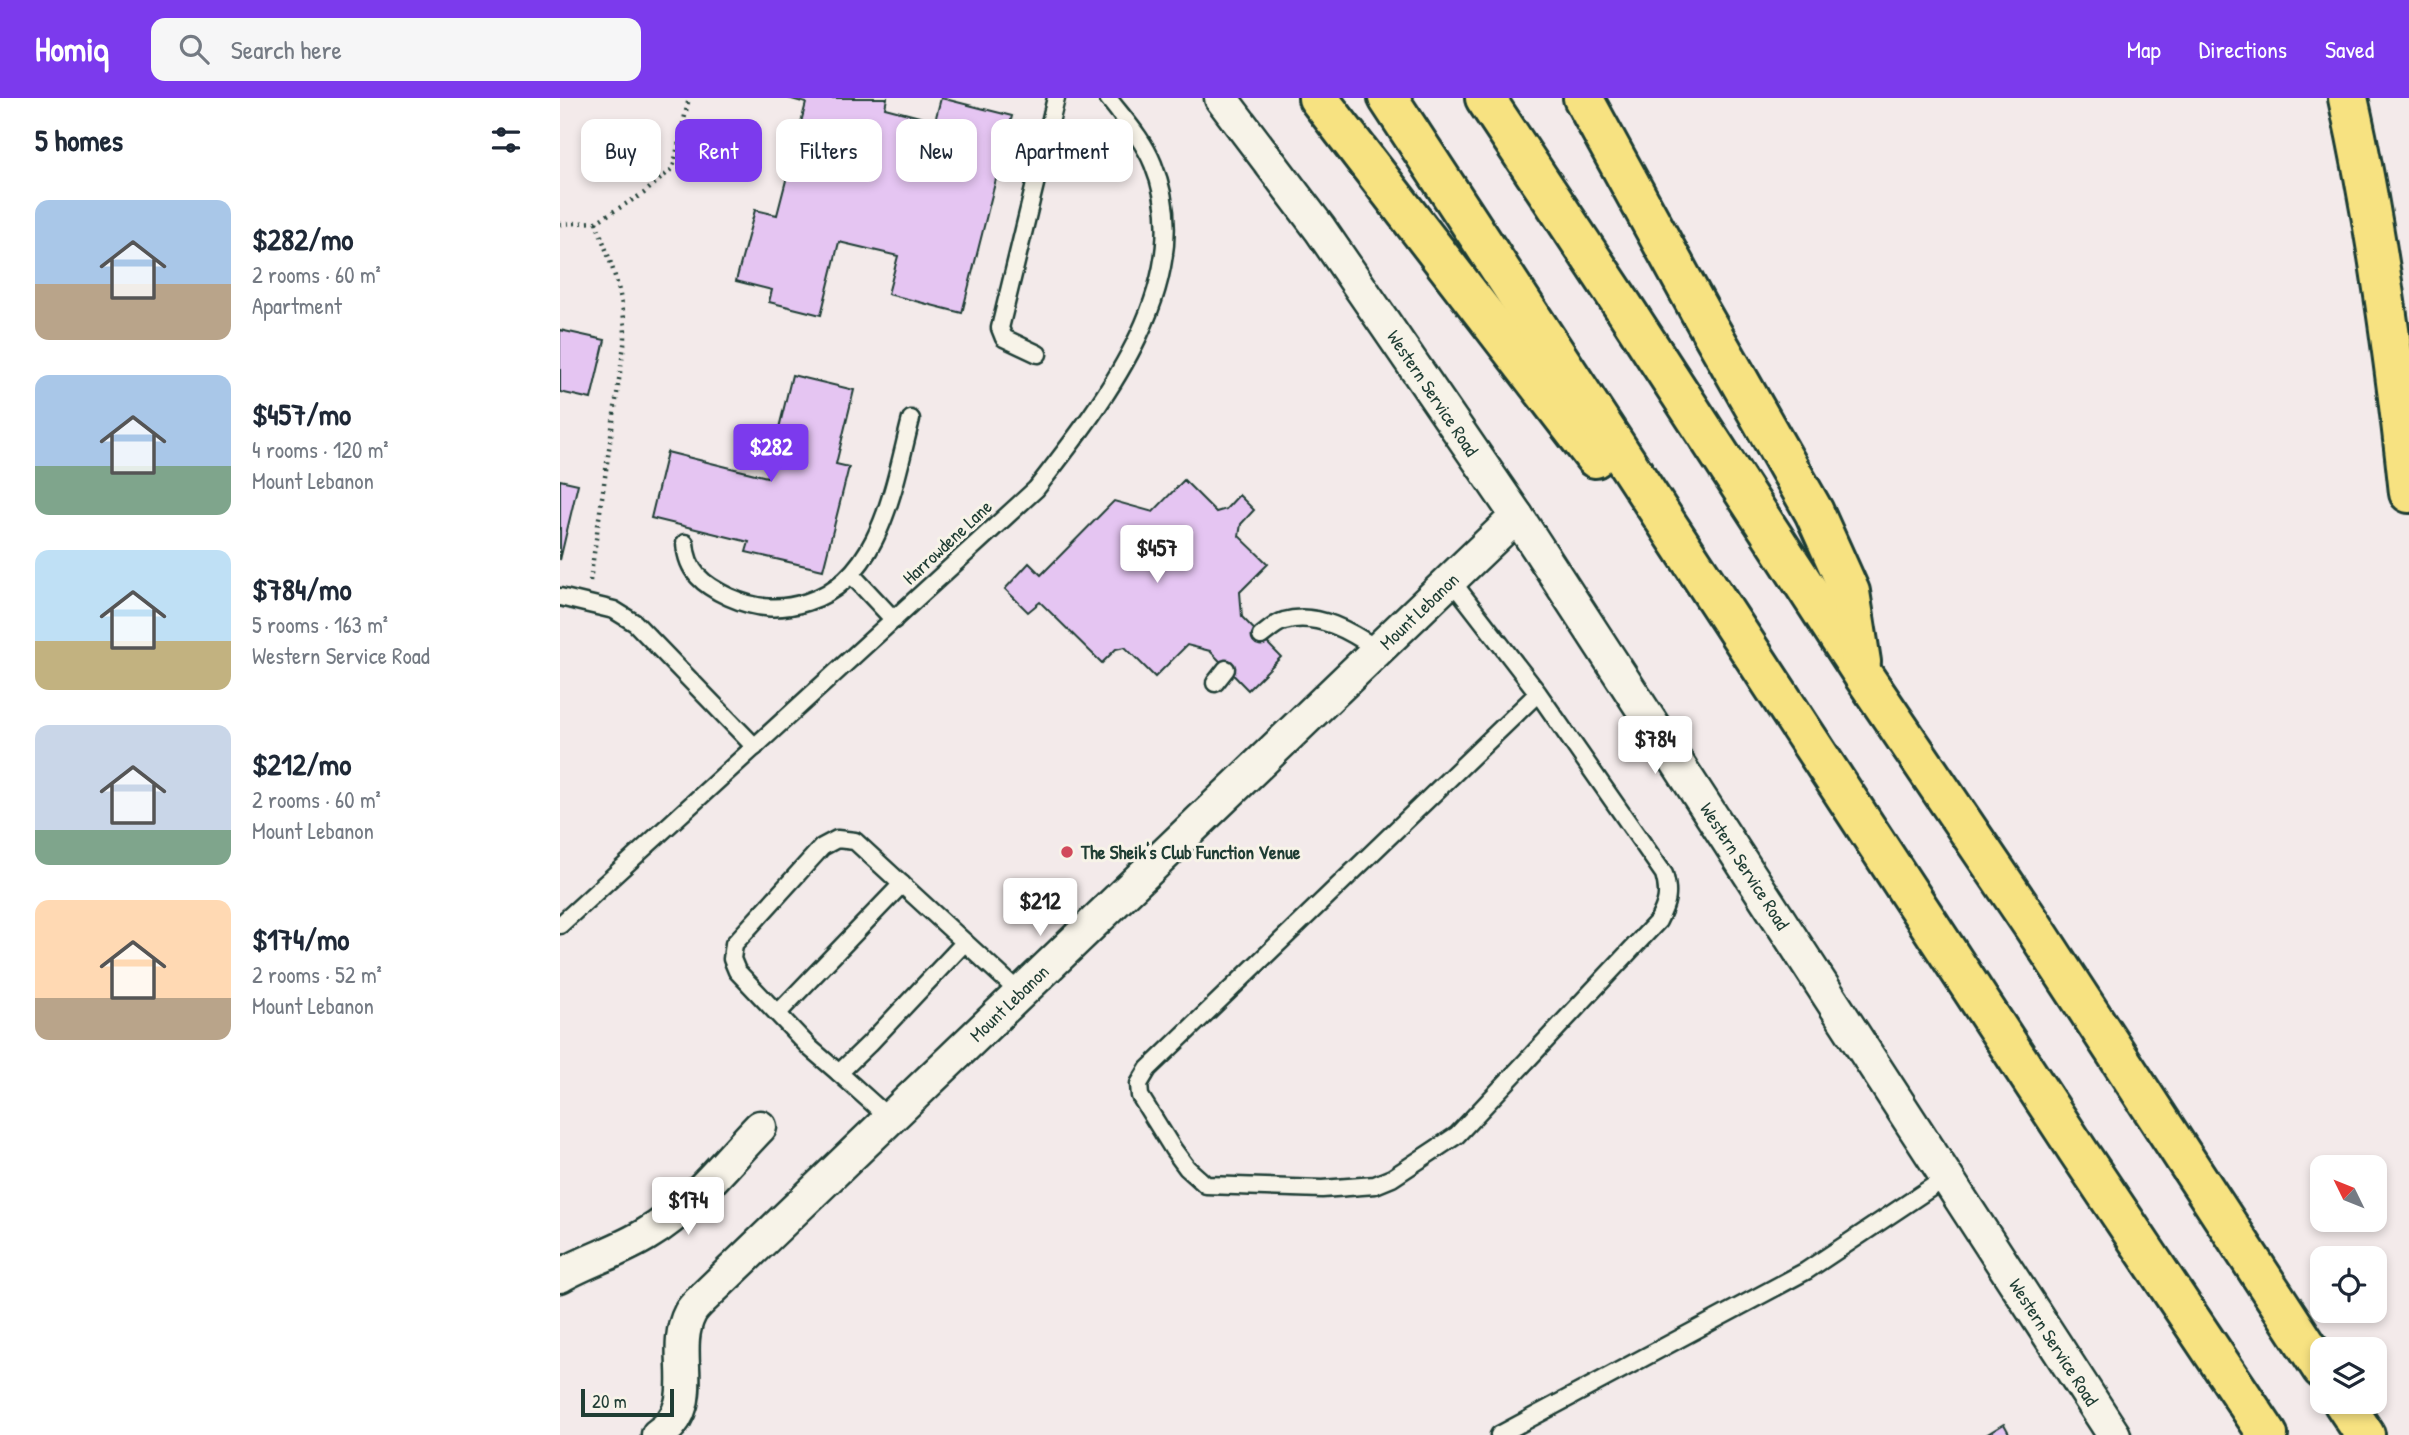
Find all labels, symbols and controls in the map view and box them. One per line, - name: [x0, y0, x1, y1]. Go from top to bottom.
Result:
- search box: [151, 18, 641, 81]
- text: Homiq: [35, 27, 109, 71]
- icon: search: [175, 30, 213, 68]
- text: Search here: [231, 32, 342, 67]
- text: Map: [2127, 33, 2161, 65]
- text: Directions: [2199, 33, 2287, 65]
- text: Saved: [2325, 33, 2374, 65]
- chip: Buy: [581, 119, 661, 182]
- chip: Rent: [675, 119, 762, 182]
- chip: Filters: [776, 119, 882, 182]
- chip: New: [896, 119, 977, 182]
- chip: Apartment: [991, 119, 1133, 182]
- text: 5 homes: [35, 120, 123, 160]
- icon: filters: [487, 121, 525, 159]
- text: $282/mo: [252, 219, 353, 259]
- icon: home: [91, 228, 175, 312]
- text: 2 rooms · 60 m²: [252, 259, 381, 290]
- text: Apartment: [252, 290, 342, 321]
- street label: Western Service Road: [1381, 325, 1485, 462]
- text: $457/mo: [252, 394, 351, 434]
- icon: home: [91, 403, 175, 487]
- pin: $282: [730, 424, 812, 484]
- text: $282: [749, 431, 793, 462]
- text: 4 rooms · 120 m²: [252, 434, 389, 465]
- text: Mount Lebanon: [252, 465, 374, 496]
- street label: Harrowdene Lane: [897, 493, 998, 590]
- pin: $457: [1116, 526, 1198, 585]
- text: $457: [1136, 532, 1178, 563]
- street label: Mount Lebanon: [1374, 567, 1464, 655]
- text: $784/mo: [252, 569, 351, 609]
- icon: home: [91, 578, 175, 662]
- text: 5 rooms · 163 m²: [252, 609, 388, 640]
- text: Western Service Road: [252, 640, 430, 671]
- pin: $784: [1614, 716, 1696, 776]
- text: $784: [1634, 723, 1676, 754]
- text: $212/mo: [252, 744, 351, 784]
- icon: home: [91, 753, 175, 837]
- text: 2 rooms · 60 m²: [252, 784, 381, 815]
- street label: Western Service Road: [1694, 797, 1796, 935]
- text: Mount Lebanon: [252, 815, 374, 846]
- place label: The Sheik's Club Function Venue: [1080, 839, 1301, 865]
- marker: The Sheik's Club Function Venue: [1059, 844, 1075, 860]
- pin: $212: [999, 878, 1081, 938]
- text: $212: [1019, 885, 1061, 916]
- text: $174/mo: [252, 919, 349, 959]
- icon: home: [91, 928, 175, 1012]
- text: 2 rooms · 52 m²: [252, 959, 382, 990]
- street label: Mount Lebanon: [964, 959, 1054, 1047]
- text: Mount Lebanon: [252, 990, 374, 1021]
- north arrow: [2310, 1155, 2387, 1232]
- map controls: [2310, 1155, 2387, 1414]
- pin: $174: [647, 1178, 729, 1237]
- text: $174: [668, 1184, 708, 1215]
- button: locate: [2310, 1246, 2387, 1323]
- street label: Western Service Road: [2003, 1273, 2105, 1411]
- button: layers: [2310, 1337, 2387, 1414]
- scale bar: [581, 1386, 674, 1418]
- text: 20 m: [592, 1388, 627, 1414]

